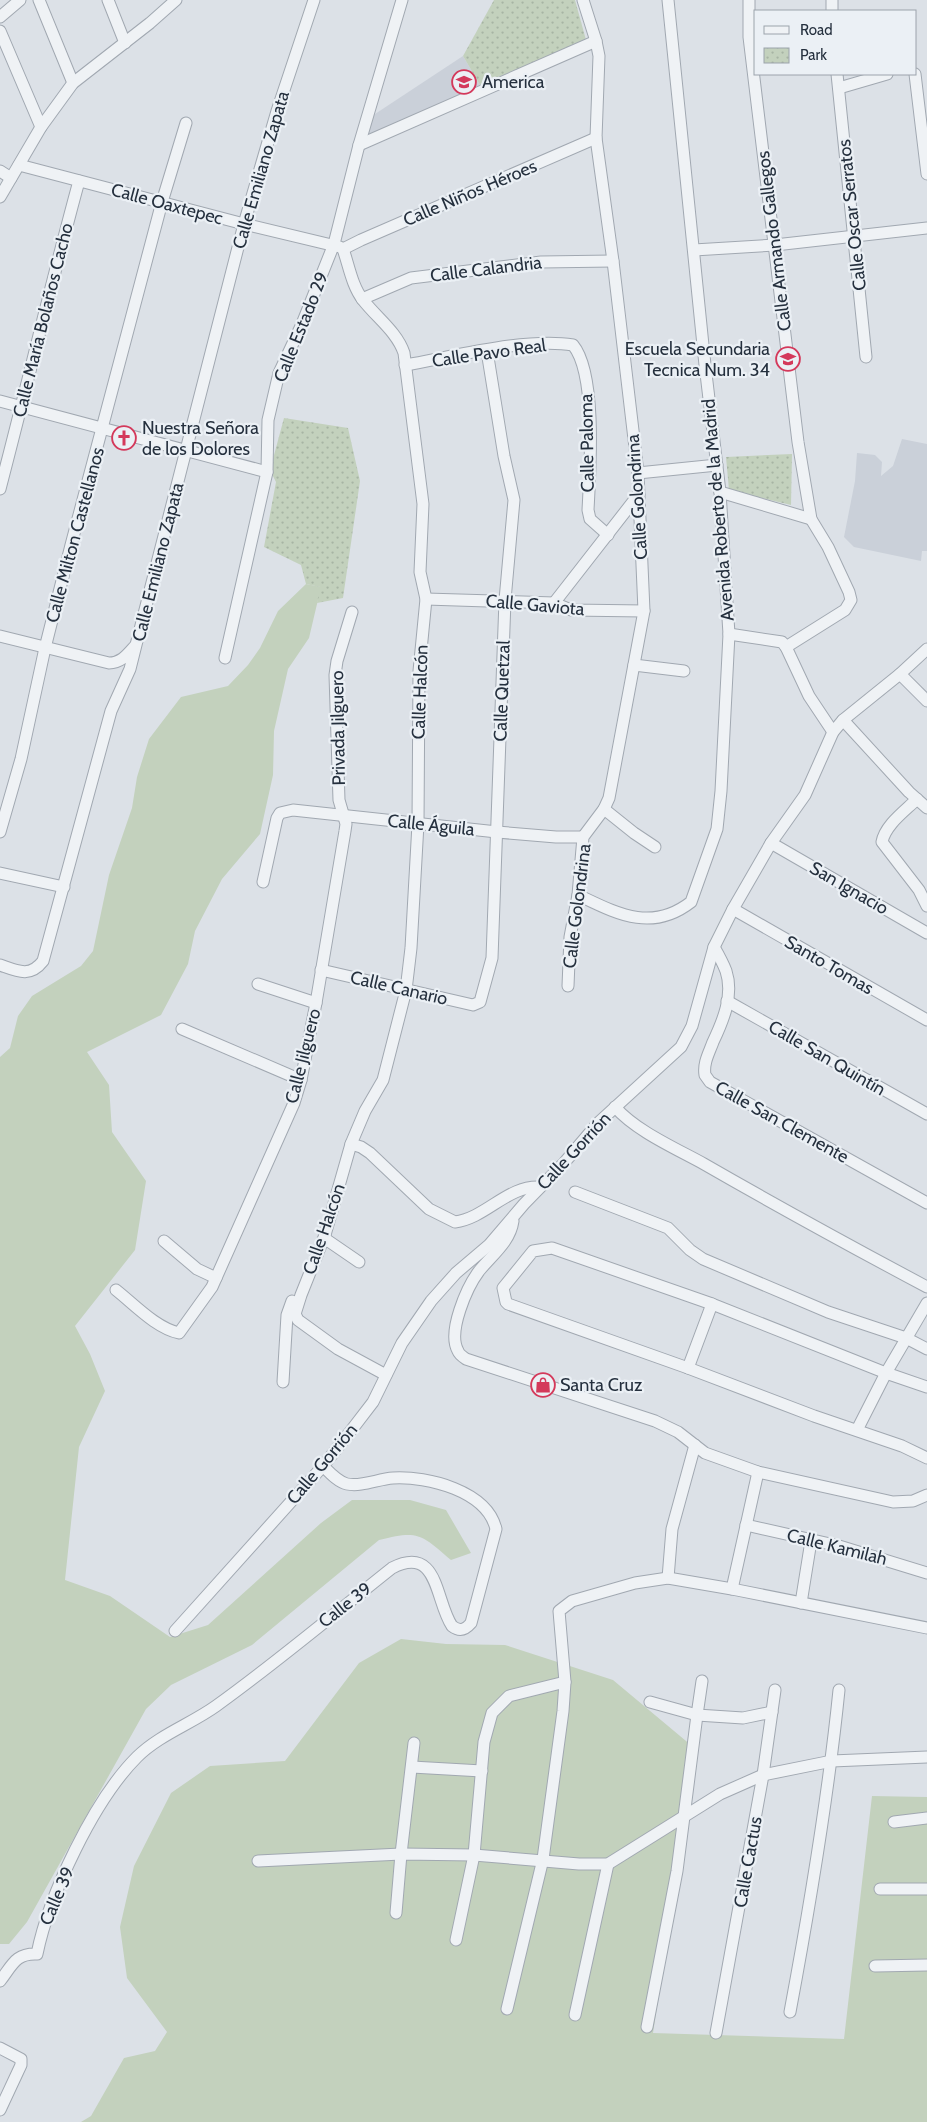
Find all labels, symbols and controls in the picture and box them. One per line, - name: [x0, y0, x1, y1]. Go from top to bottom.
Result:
- legend: [754, 10, 917, 75]
- text: Road: [800, 21, 833, 39]
- text: Park: [800, 46, 827, 64]
- school or university icon: America: [451, 69, 477, 95]
- place label: America: [482, 71, 545, 93]
- street label: Calle Emiliano Zapata: [228, 88, 294, 251]
- street label: Calle Oscar Serratos: [833, 138, 871, 292]
- street label: Calle Armando Gallegos: [752, 150, 796, 332]
- street label: Calle Niños Héroes: [400, 155, 540, 231]
- street label: Calle Oaxtepec: [109, 179, 225, 229]
- street label: Calle María Bolaños Cacho: [8, 221, 78, 419]
- street label: Calle Calandria: [429, 251, 543, 287]
- street label: Calle Estado 29: [269, 269, 333, 385]
- street label: Calle Pavo Real: [431, 334, 548, 372]
- place label: Escuela Secundaria Tecnica Num. 34: [625, 338, 770, 381]
- school or university icon: Escuela Secundaria Tecnica Num. 34: [775, 346, 801, 372]
- street label: Calle Paloma: [575, 393, 599, 492]
- street label: Avenida Roberto de la Madrid: [697, 398, 739, 622]
- place label: Nuestra Señora de los Dolores: [142, 417, 259, 460]
- church icon: Nuestra Señora de los Dolores: [111, 425, 137, 451]
- street label: Calle Golondrina: [622, 433, 652, 560]
- street label: Calle Milton Castellanos: [41, 445, 109, 625]
- street label: Calle Emiliano Zapata: [128, 480, 188, 644]
- street label: Calle Gaviota: [485, 590, 586, 620]
- street label: Calle Quetzal: [489, 639, 515, 742]
- street label: Calle Halcón: [407, 644, 433, 740]
- street label: Privada Jilguero: [326, 670, 350, 786]
- street label: Calle Águila: [386, 809, 476, 841]
- street label: Calle Golondrina: [558, 842, 596, 970]
- street label: San Ignacio: [806, 857, 892, 919]
- street label: Santo Tomas: [781, 931, 877, 999]
- street label: Calle Canario: [348, 966, 450, 1010]
- street label: Calle Jilguero: [281, 1006, 325, 1106]
- street label: Calle San Quintín: [765, 1016, 889, 1100]
- street label: Calle San Clemente: [711, 1076, 853, 1168]
- street label: Calle Gorrión: [532, 1107, 616, 1195]
- street label: Calle Halcón: [298, 1181, 350, 1277]
- shop icon: Santa Cruz: [530, 1372, 556, 1398]
- place label: Santa Cruz: [560, 1374, 643, 1396]
- street label: Calle Gorrión: [282, 1419, 362, 1509]
- street label: Calle Kamilah: [785, 1524, 889, 1570]
- street label: Calle 39: [314, 1577, 376, 1633]
- street label: Calle Cactus: [729, 1815, 767, 1909]
- street label: Calle 39: [35, 1863, 79, 1929]

